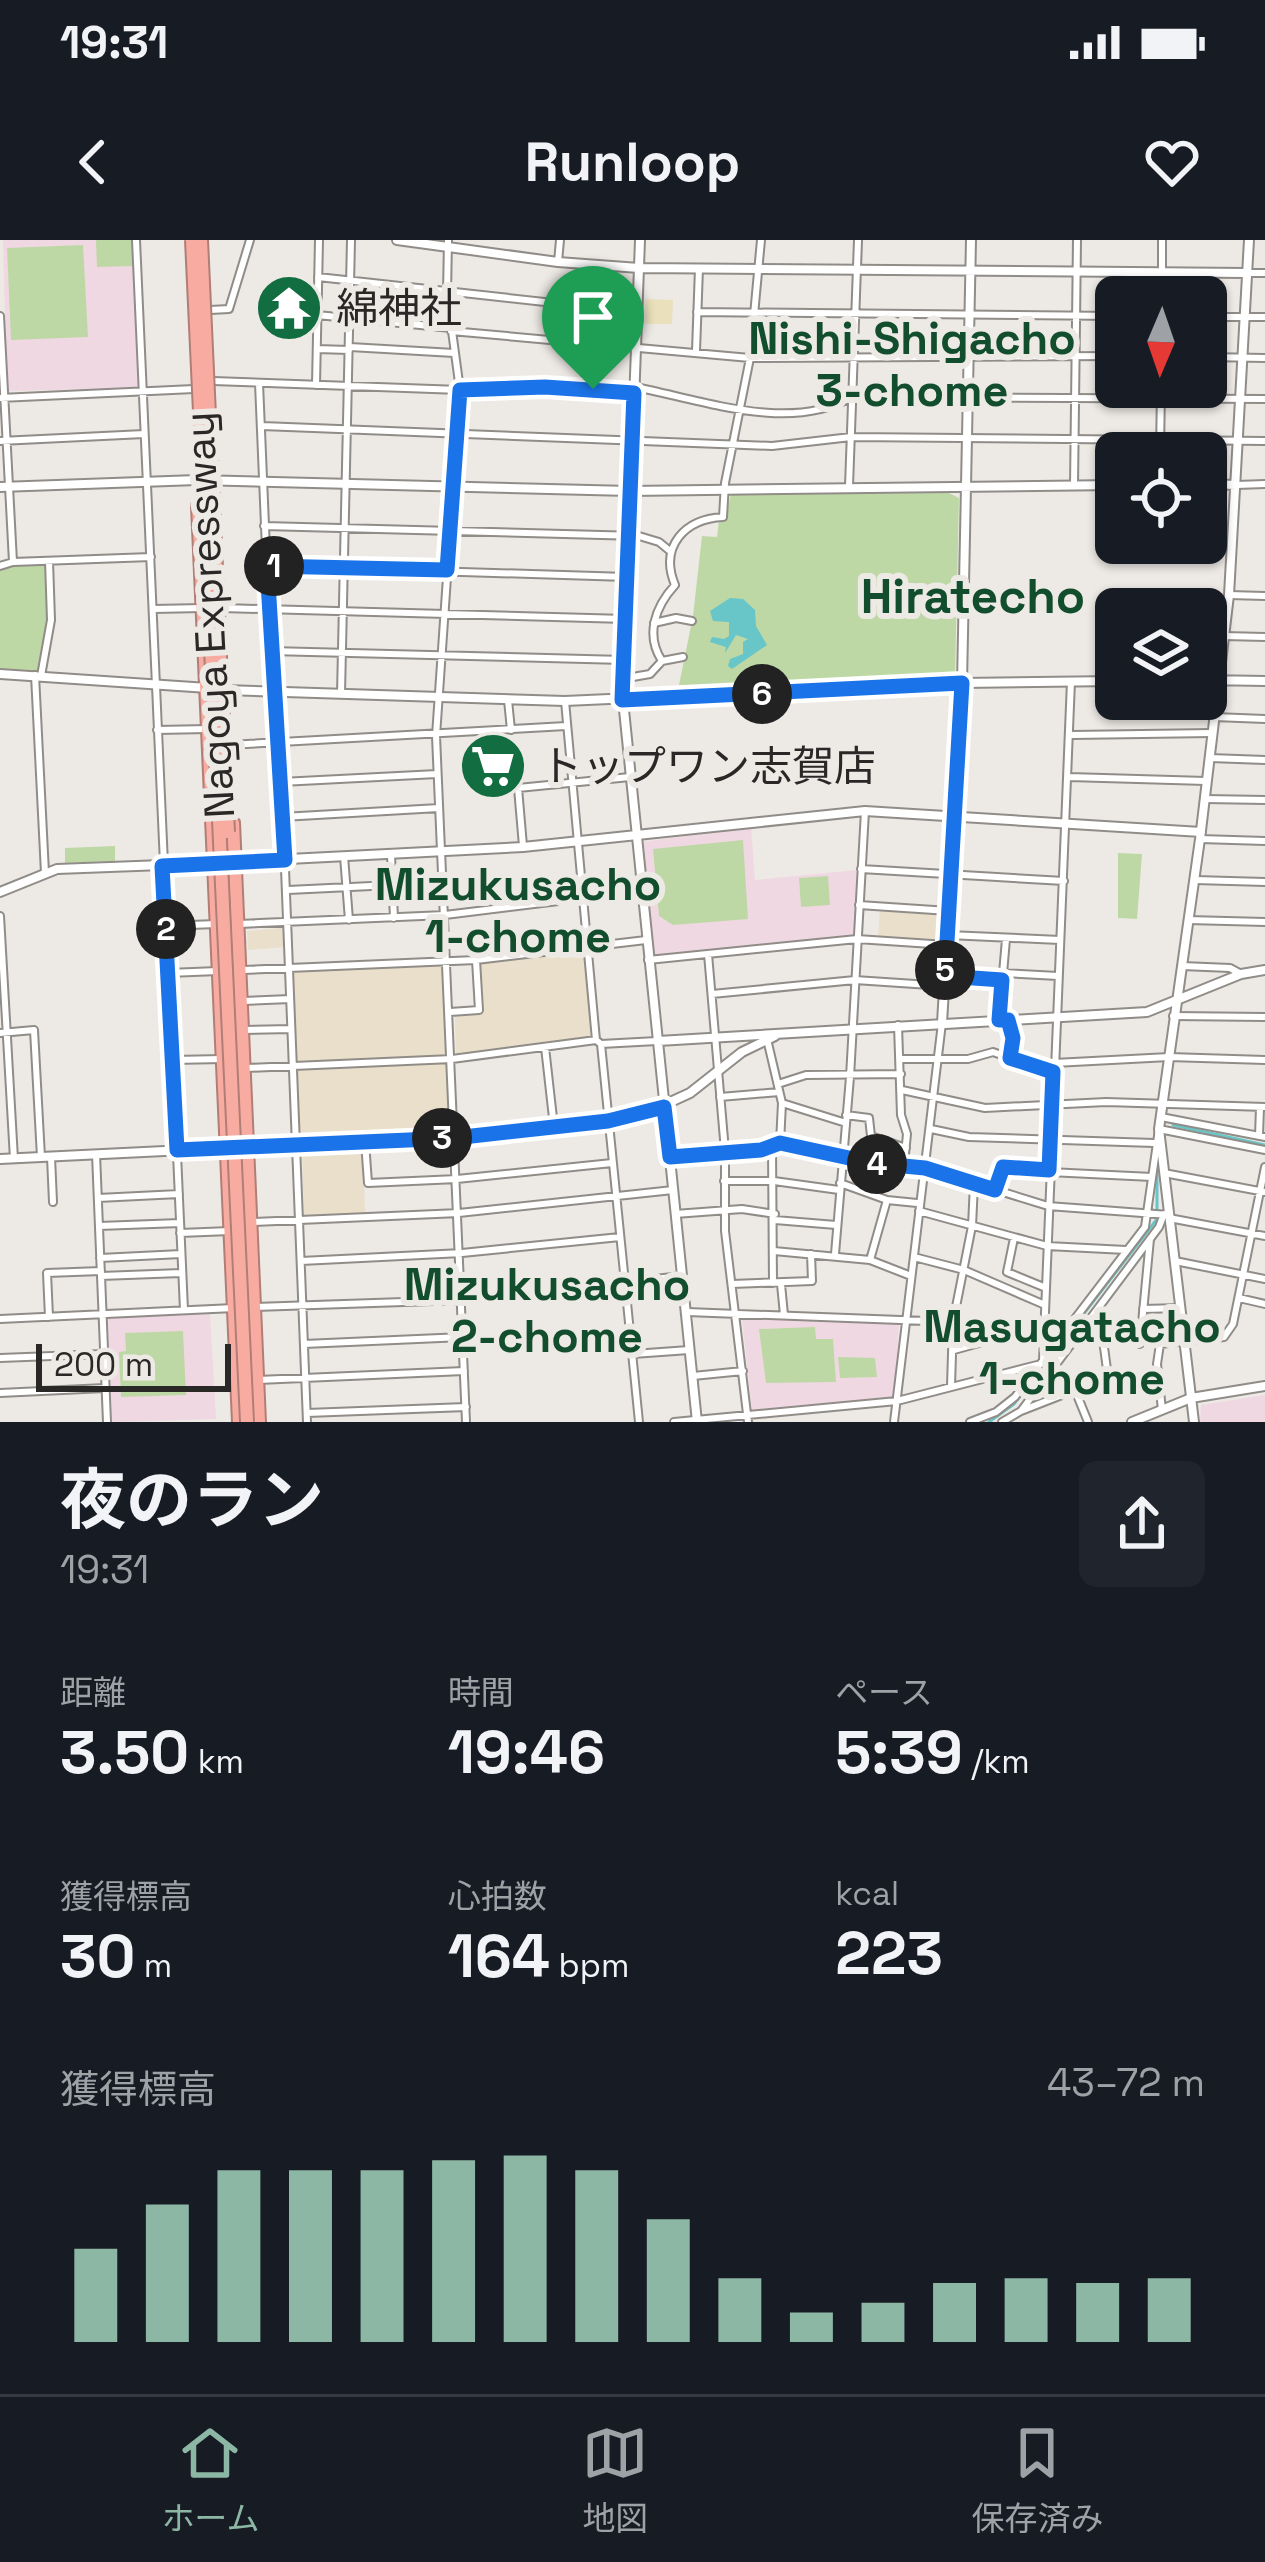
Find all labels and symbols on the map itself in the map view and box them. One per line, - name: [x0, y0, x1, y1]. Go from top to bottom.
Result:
- pin: [542, 266, 644, 389]
- temple icon: 綿神社: [254, 273, 324, 343]
- north arrow: [1095, 276, 1227, 408]
- place label: 綿神社: [336, 282, 462, 335]
- district label: Nishi-Shigacho 3-chome: [748, 310, 1076, 419]
- street label: Nagoya Expressway: [172, 410, 246, 820]
- pin: 1: [244, 536, 304, 596]
- district label: Hiratecho: [861, 566, 1085, 627]
- pin: 6: [732, 664, 792, 724]
- supermarket icon: トップワン志賀店: [458, 731, 528, 801]
- place label: トップワン志賀店: [540, 740, 876, 793]
- district label: Mizukusacho 1-chome: [375, 856, 661, 965]
- pin: 2: [136, 899, 196, 959]
- pin: 5: [915, 940, 975, 1000]
- pin: 3: [412, 1108, 472, 1168]
- pin: 4: [847, 1134, 907, 1194]
- district label: Mizukusacho 2-chome: [404, 1256, 690, 1365]
- district label: Masugatacho 1-chome: [923, 1298, 1221, 1407]
- scale bar: [36, 1338, 231, 1391]

